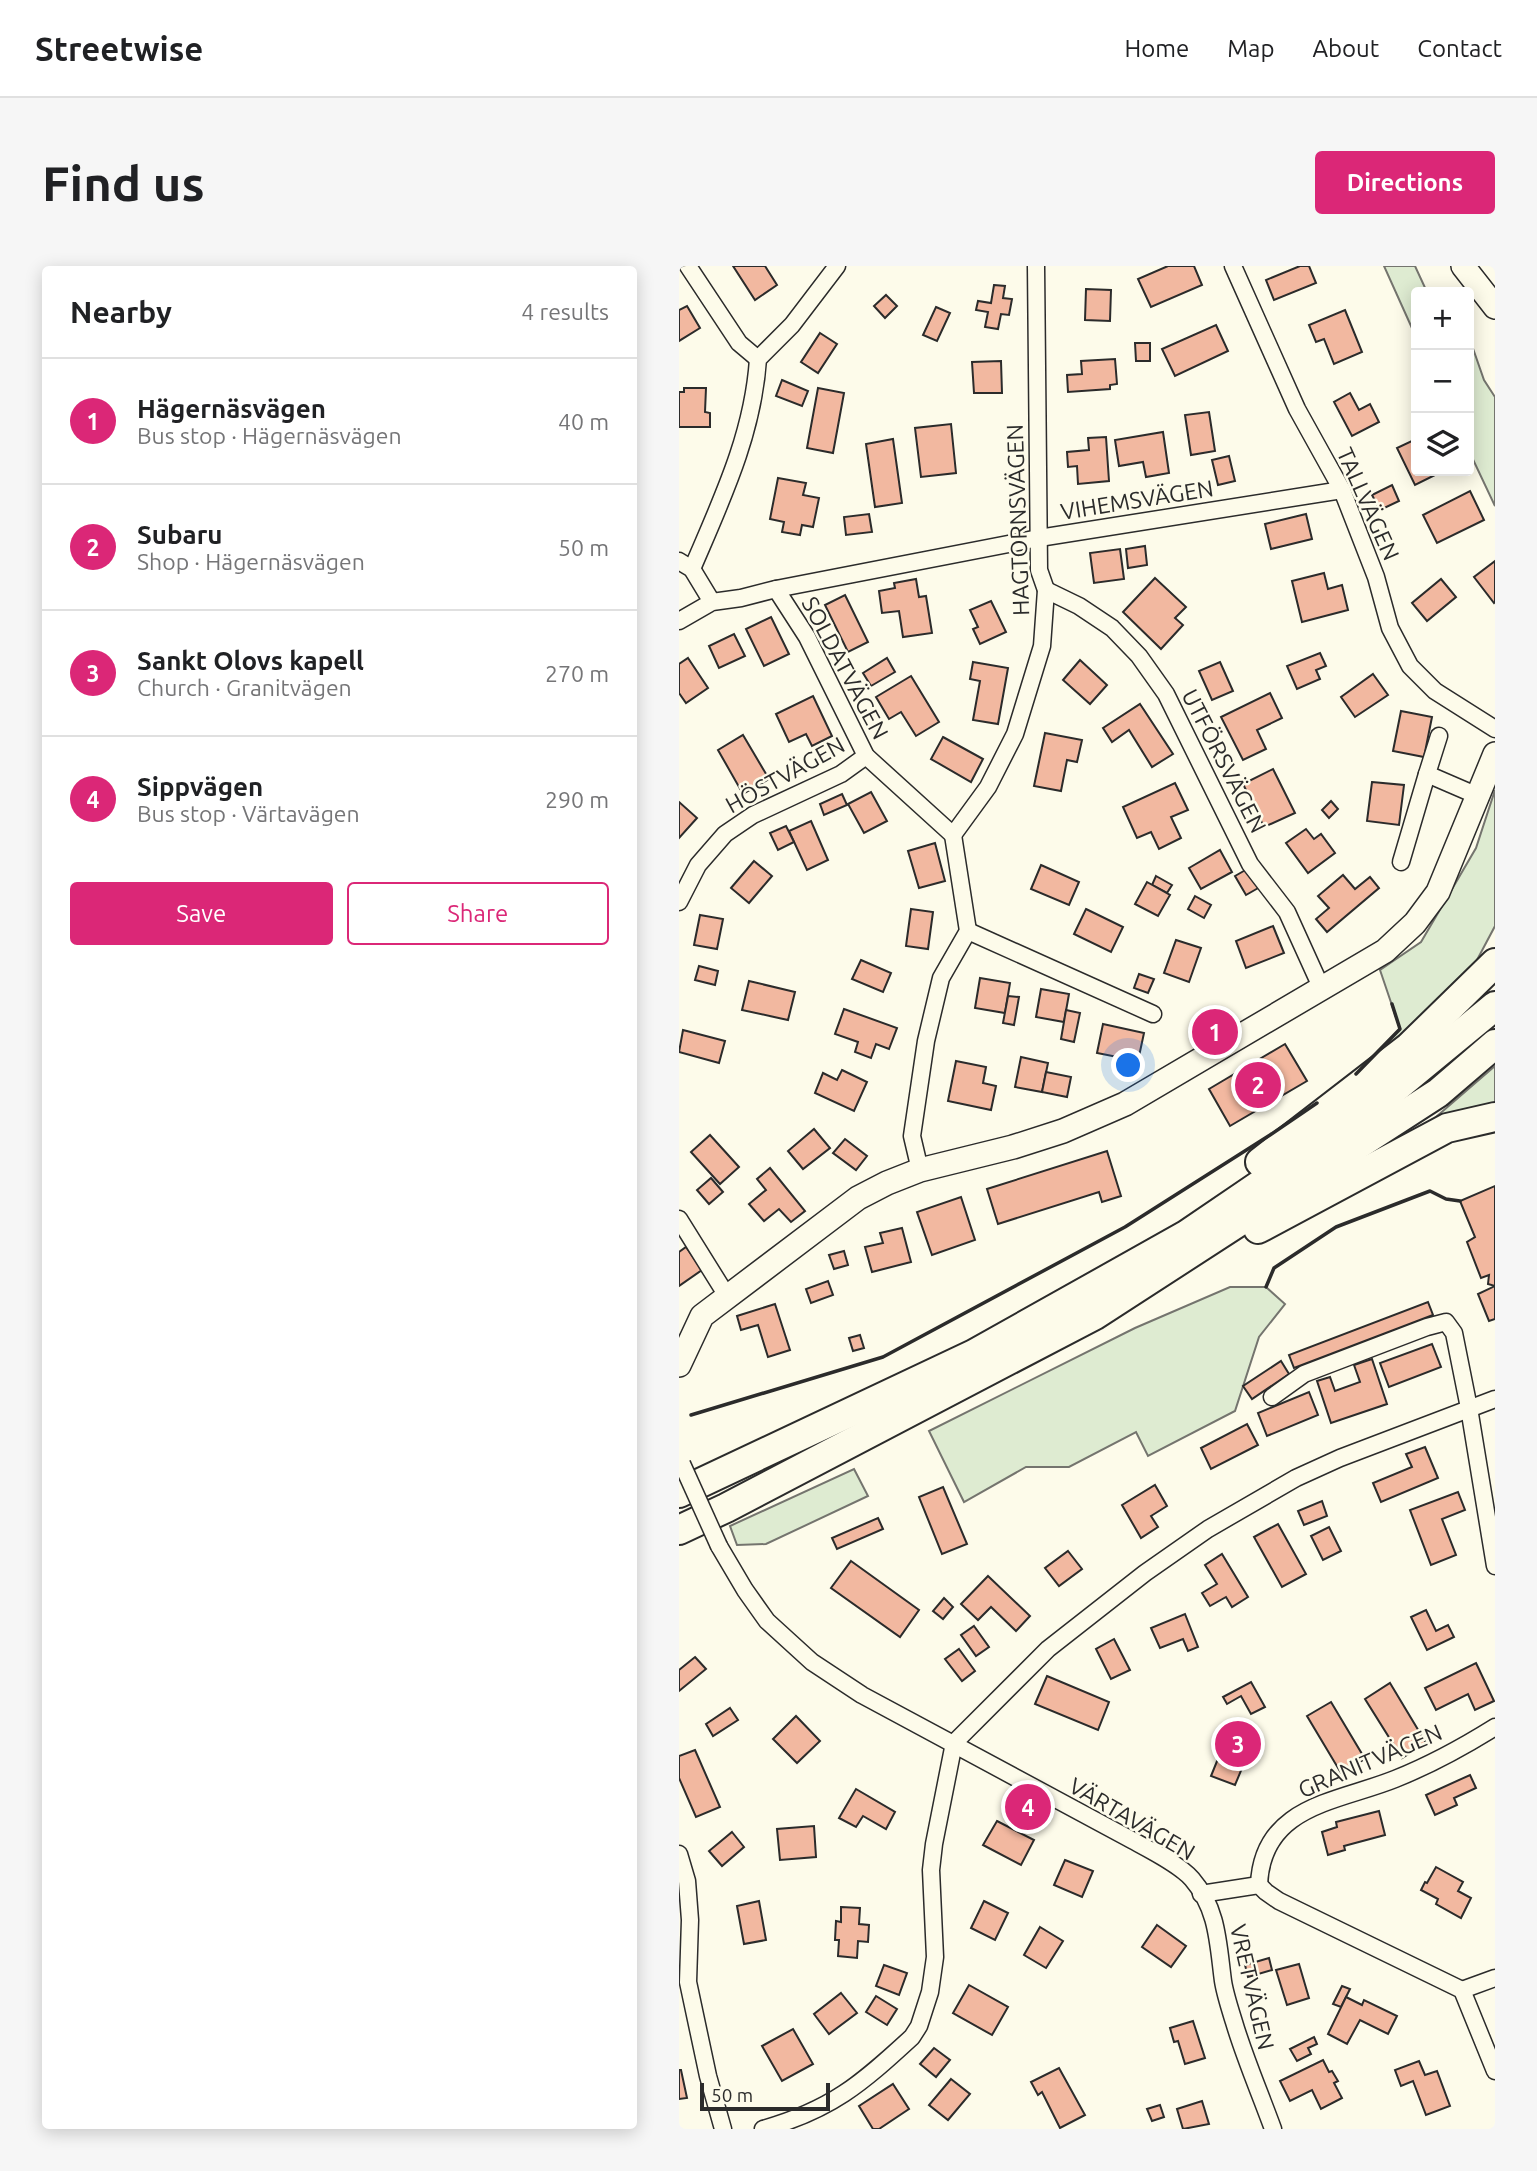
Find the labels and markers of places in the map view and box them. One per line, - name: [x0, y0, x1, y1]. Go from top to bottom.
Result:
- pin: 1: [1192, 1006, 1238, 1058]
- pin: 2: [1235, 1059, 1281, 1111]
- pin: 3: [1215, 1718, 1261, 1770]
- pin: 4: [1005, 1781, 1051, 1833]

